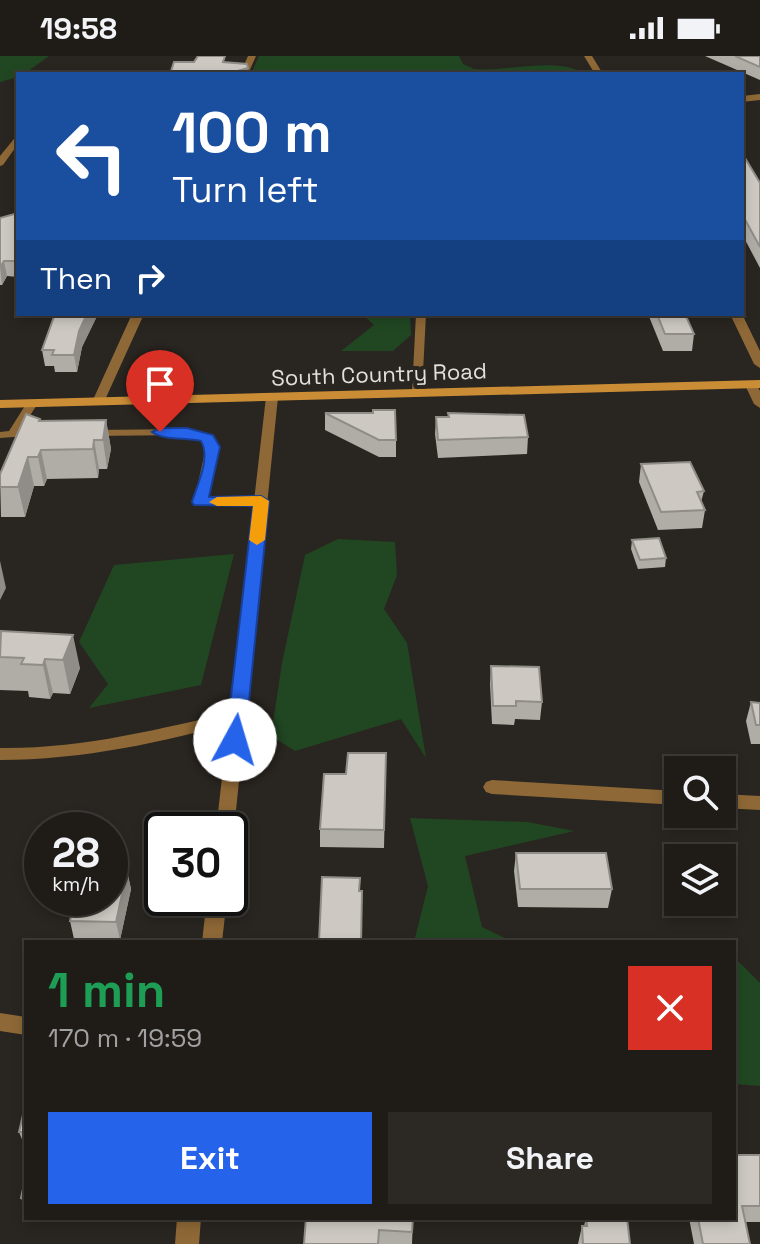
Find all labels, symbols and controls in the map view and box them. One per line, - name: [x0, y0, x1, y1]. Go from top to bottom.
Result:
- text: 19:58: [40, 9, 117, 48]
- text: 100 m: [172, 97, 332, 168]
- icon: left: [40, 104, 144, 208]
- text: Turn left: [172, 167, 319, 213]
- icon: right: [128, 256, 172, 300]
- text: Then: [40, 259, 112, 298]
- pin: [126, 350, 194, 432]
- street label: South Country Road: [271, 356, 487, 392]
- icon: arrive: [138, 362, 182, 406]
- position arrow: [193, 698, 277, 782]
- map controls: [664, 756, 736, 916]
- button: search: [664, 756, 736, 828]
- speed limit sign: 30: [144, 812, 248, 916]
- text: 28: [52, 828, 100, 879]
- button: layers: [664, 844, 736, 916]
- text: km/h: [52, 871, 100, 897]
- text: 1 min: [48, 960, 165, 1021]
- button: close: [628, 966, 712, 1050]
- text: 170 m · 19:59: [48, 1021, 202, 1055]
- button: Exit: [48, 1112, 372, 1204]
- button: Share: [388, 1112, 712, 1204]

